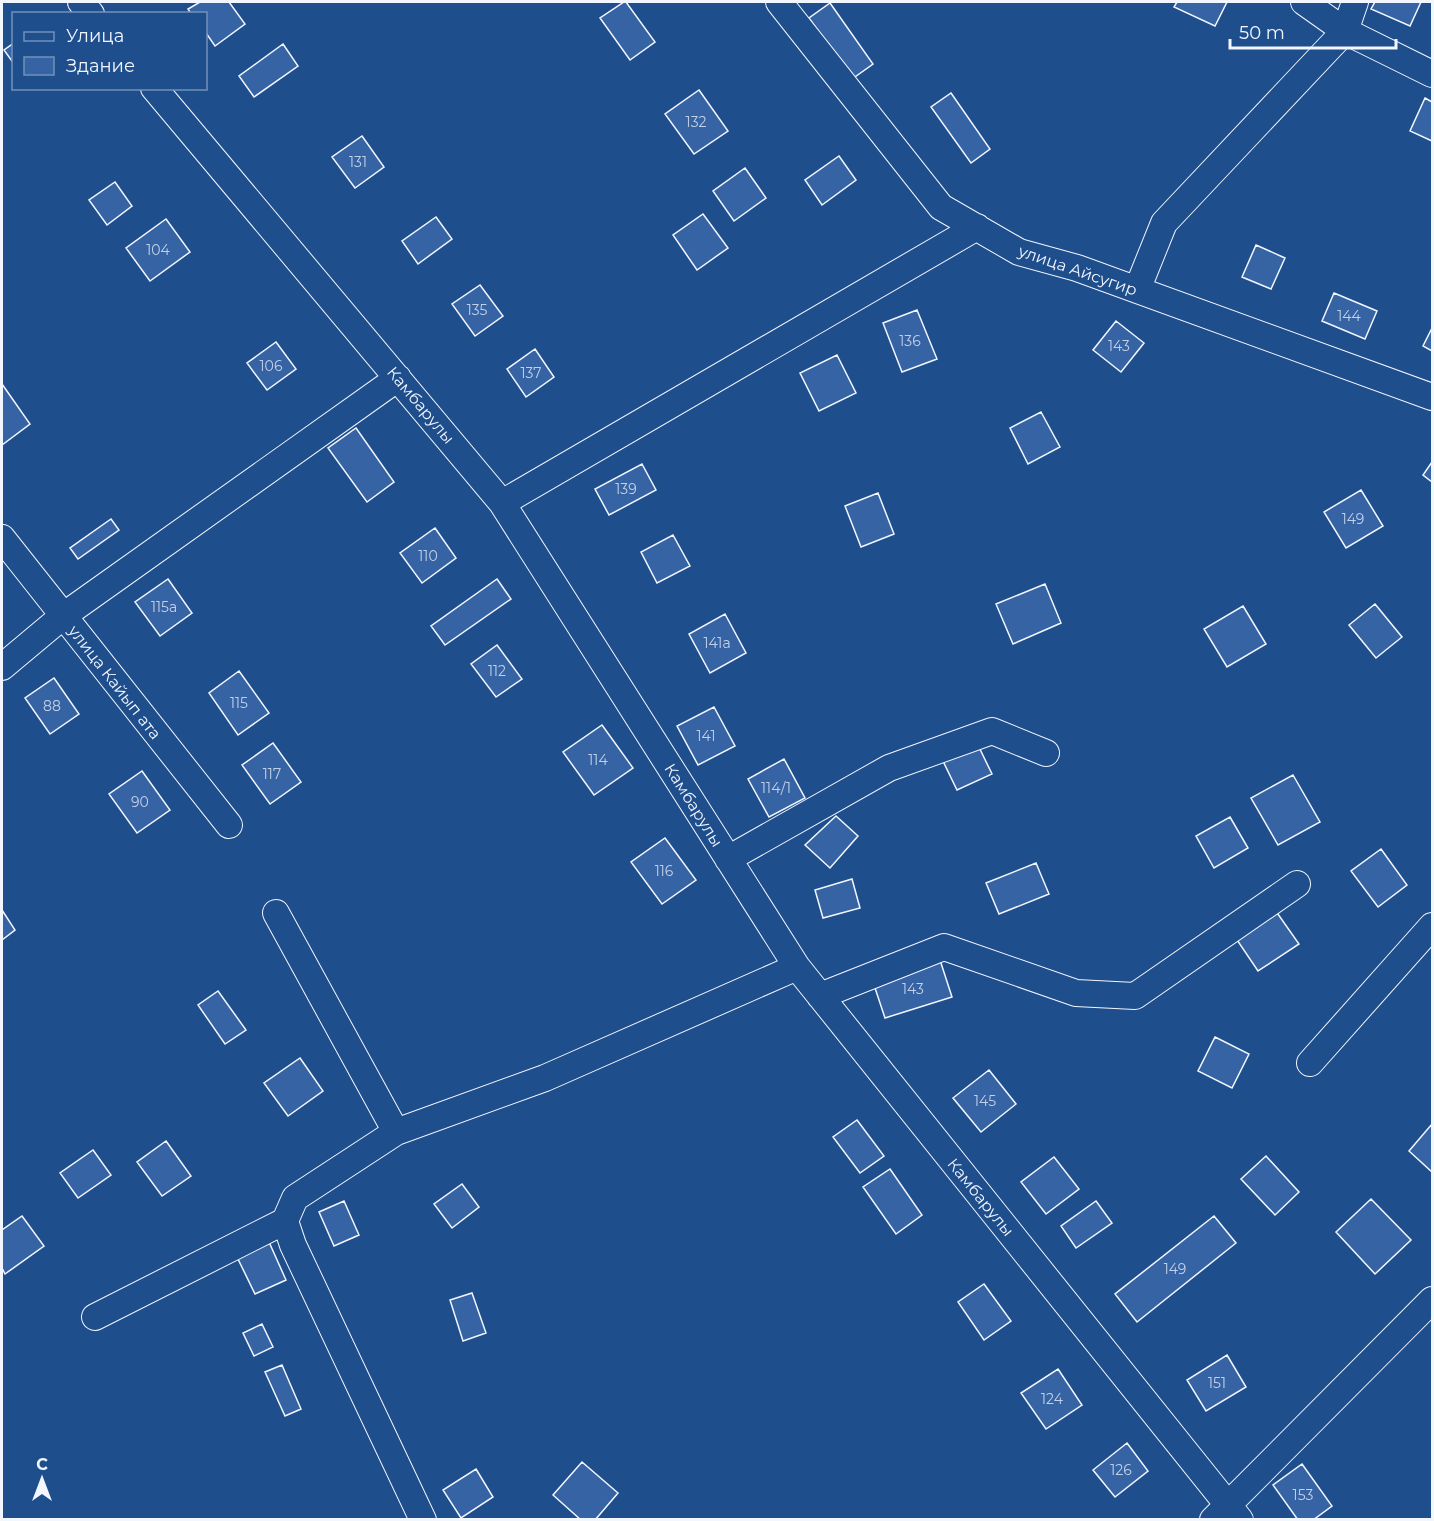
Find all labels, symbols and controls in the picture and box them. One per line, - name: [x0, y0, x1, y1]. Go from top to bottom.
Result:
- legend: [12, 12, 207, 90]
- scale bar: [1230, 12, 1396, 50]
- text: 50 m: [1239, 22, 1285, 44]
- text: Улица: [66, 25, 124, 47]
- text: Здание: [66, 55, 135, 77]
- house number: 132: [686, 113, 706, 131]
- house number: 131: [349, 153, 367, 171]
- house number: 104: [146, 241, 171, 259]
- street label: улица Айсугир: [1015, 241, 1140, 300]
- house number: 135: [467, 301, 487, 319]
- house number: 144: [1337, 307, 1362, 325]
- house number: 136: [899, 332, 921, 350]
- house number: 143: [1108, 337, 1130, 355]
- house number: 106: [260, 357, 283, 375]
- street label: Камбарулы: [383, 363, 458, 448]
- house number: 137: [520, 364, 542, 382]
- house number: 139: [615, 480, 637, 498]
- house number: 149: [1342, 510, 1364, 528]
- house number: 110: [418, 547, 438, 565]
- house number: 115а: [151, 598, 177, 616]
- street label: улица Кайып ата: [64, 621, 165, 743]
- house number: 141а: [703, 634, 731, 652]
- house number: 112: [488, 662, 506, 680]
- house number: 115: [230, 694, 248, 712]
- house number: 88: [43, 697, 61, 715]
- house number: 141: [696, 727, 716, 745]
- house number: 114: [588, 751, 608, 769]
- street label: Камбарулы: [660, 760, 727, 850]
- house number: 117: [263, 765, 281, 783]
- house number: 114/1: [761, 779, 791, 797]
- house number: 90: [131, 793, 149, 811]
- house number: 116: [655, 862, 674, 880]
- house number: 143: [902, 980, 924, 998]
- house number: 145: [974, 1092, 996, 1110]
- street label: Камбарулы: [943, 1155, 1018, 1240]
- house number: 149: [1164, 1260, 1186, 1278]
- house number: 151: [1208, 1374, 1226, 1392]
- house number: 124: [1041, 1390, 1064, 1408]
- north arrow: [12, 1449, 72, 1509]
- text: С: [36, 1455, 48, 1474]
- house number: 126: [1110, 1461, 1132, 1479]
- house number: 153: [1293, 1486, 1314, 1504]

